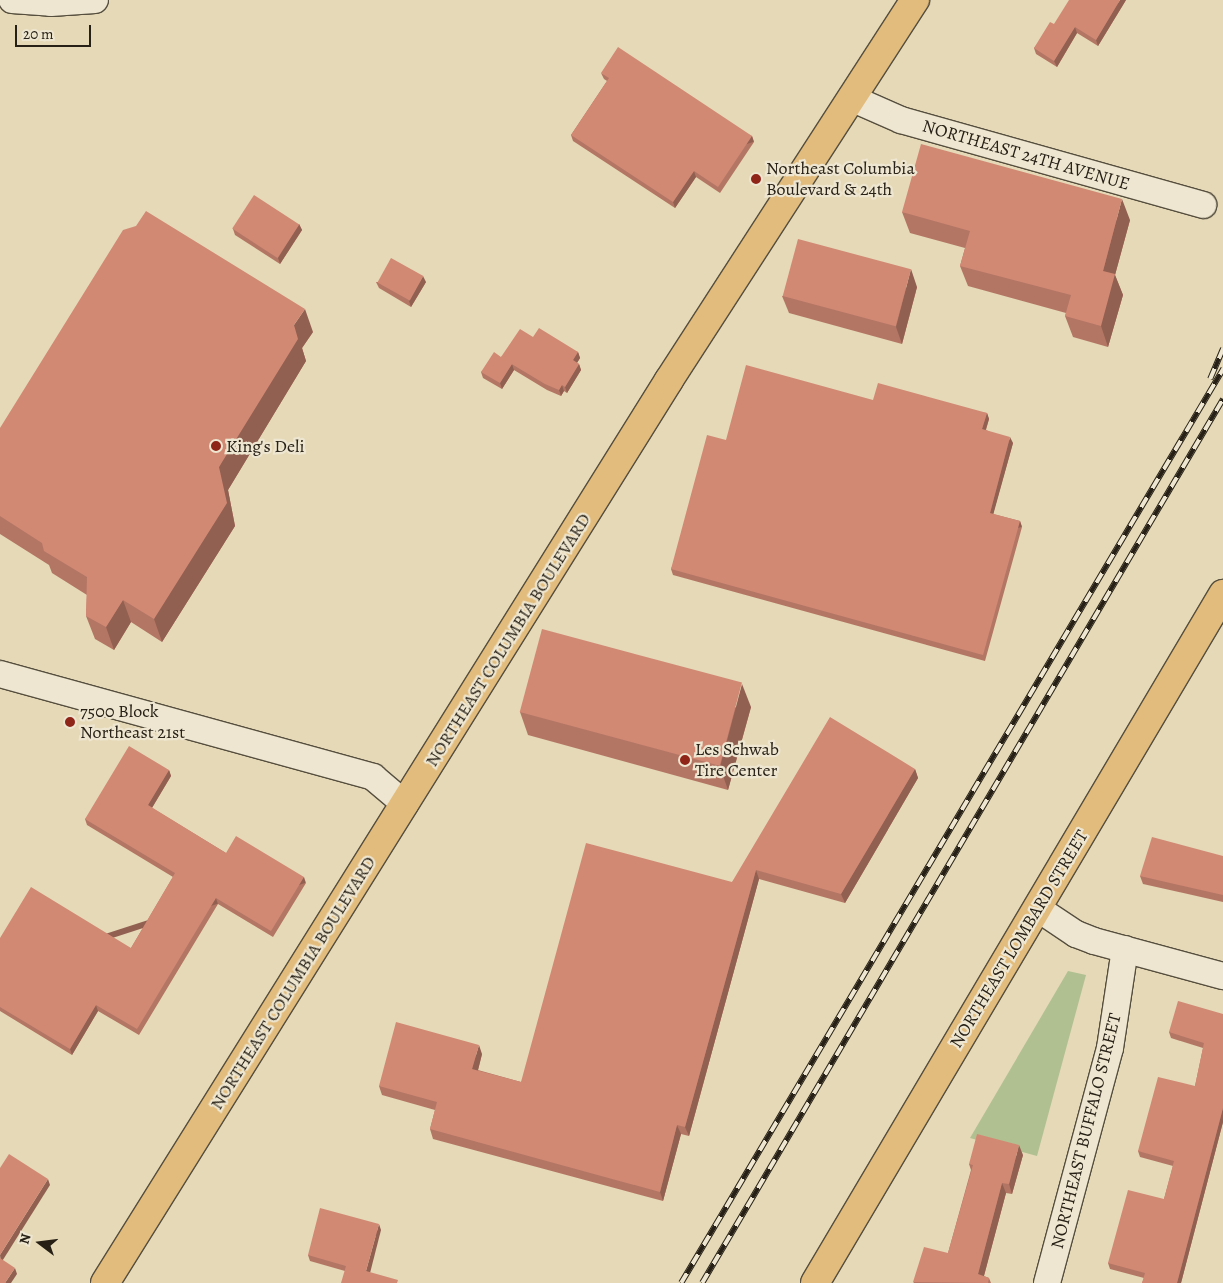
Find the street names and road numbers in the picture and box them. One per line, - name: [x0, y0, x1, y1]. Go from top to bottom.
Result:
- street label: NORTHEAST 24TH AVENUE: [920, 115, 1132, 195]
- street label: NORTHEAST COLUMBIA BOULEVARD: [421, 509, 595, 771]
- street label: NORTHEAST LOMBARD STREET: [945, 826, 1093, 1052]
- street label: NORTHEAST COLUMBIA BOULEVARD: [206, 852, 380, 1114]
- street label: NORTHEAST BUFFALO STREET: [1046, 1011, 1126, 1251]

